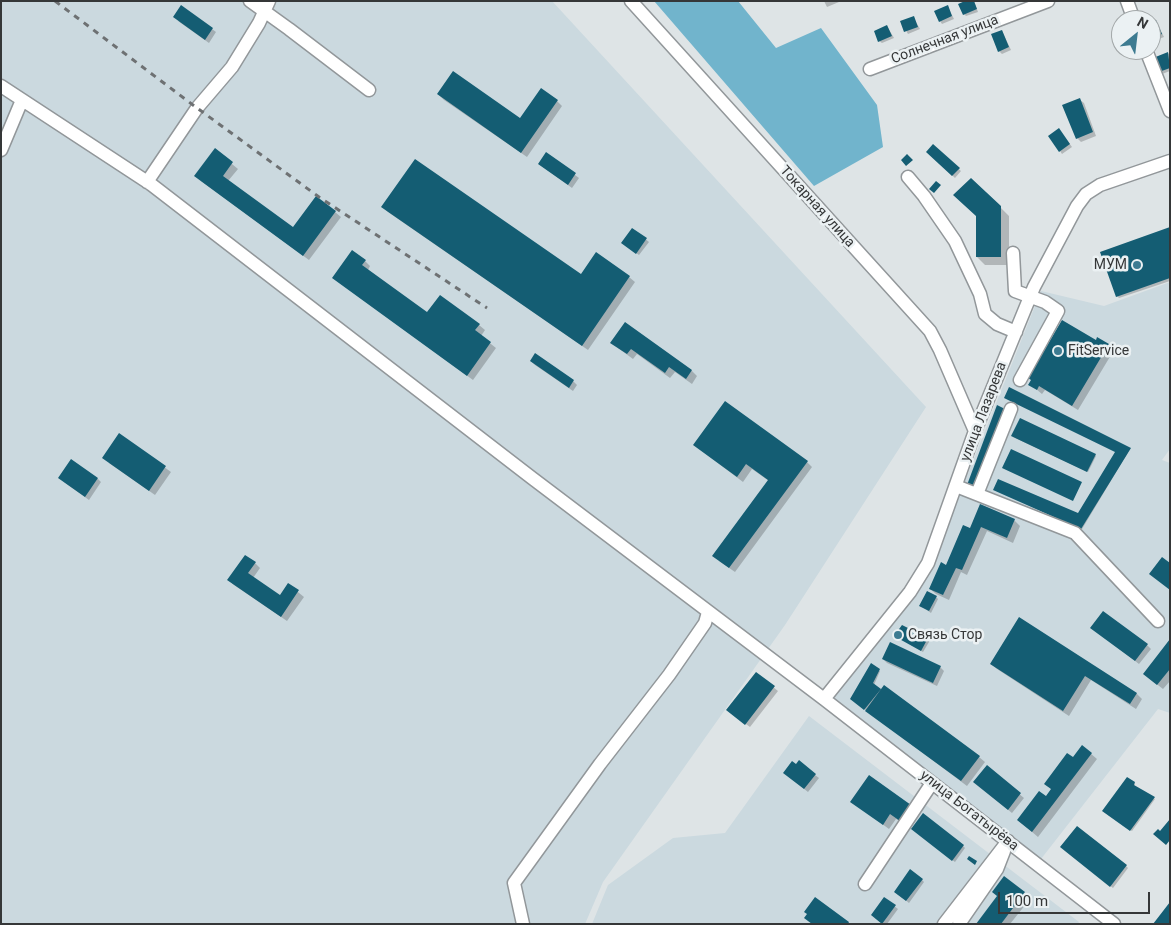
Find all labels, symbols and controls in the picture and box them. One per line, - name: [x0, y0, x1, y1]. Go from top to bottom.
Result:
- north arrow: [1111, 10, 1161, 60]
- street label: Солнечная улица: [889, 12, 1001, 68]
- text: N: [1135, 13, 1151, 32]
- street label: Токарная улица: [776, 163, 858, 251]
- place label: МУМ: [1094, 257, 1127, 273]
- marker: МУМ: [1131, 259, 1143, 271]
- place label: FitService: [1068, 343, 1129, 359]
- marker: FitService: [1052, 345, 1064, 357]
- street label: улица Лазарева: [957, 360, 1011, 464]
- place label: Связь Стор: [908, 627, 982, 643]
- marker: Связь Стор: [892, 629, 904, 641]
- street label: улица Богатырёва: [916, 767, 1022, 855]
- scale bar: [1001, 882, 1154, 914]
- text: 100 m: [1006, 892, 1048, 910]

